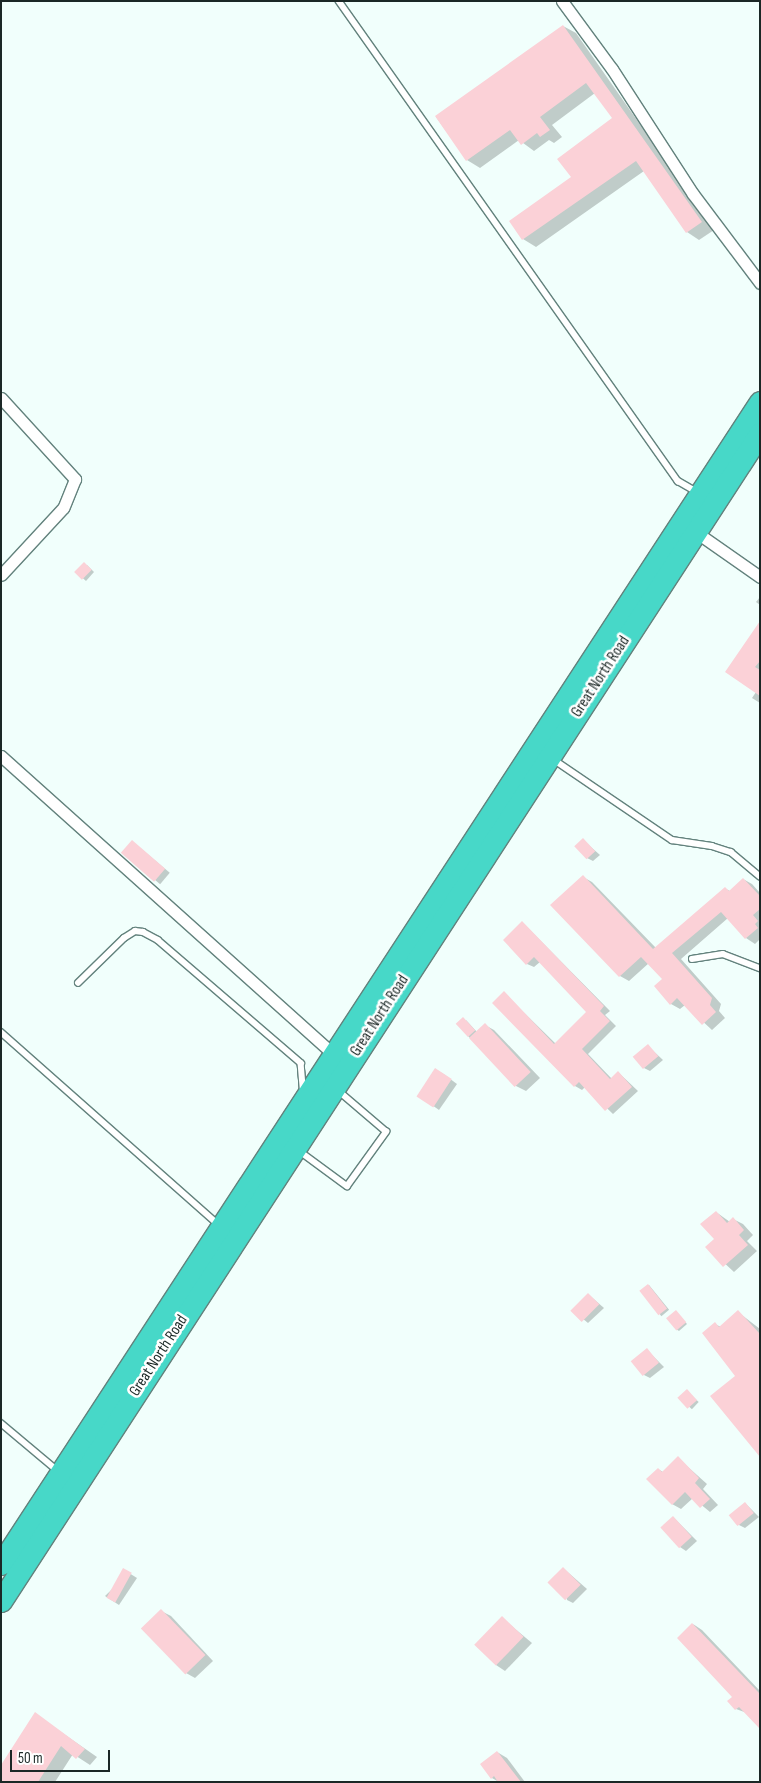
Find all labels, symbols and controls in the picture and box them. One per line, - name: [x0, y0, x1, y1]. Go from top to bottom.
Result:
- street label: Great North Road: [568, 633, 634, 721]
- street label: Great North Road: [347, 972, 413, 1060]
- street label: Great North Road: [126, 1312, 192, 1400]
- scale bar: [12, 1740, 112, 1772]
- text: 50 m: [18, 1749, 43, 1768]

